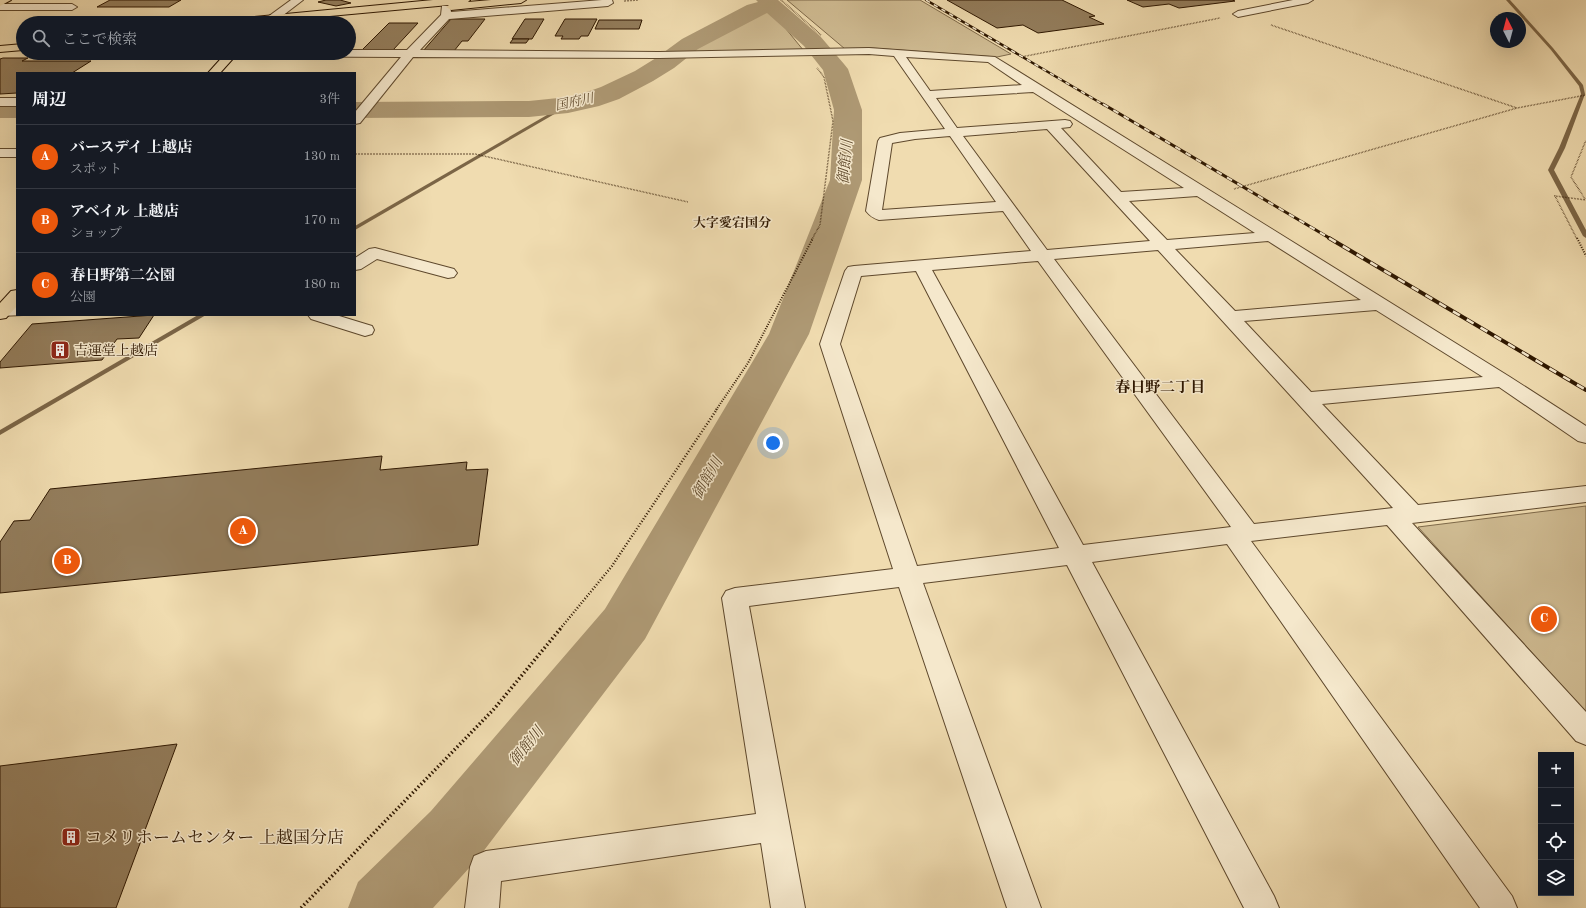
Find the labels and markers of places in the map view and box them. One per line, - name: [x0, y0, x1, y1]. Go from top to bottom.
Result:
- building icon: 吉運堂上越店: [49, 339, 71, 361]
- place label: 吉運堂上越店: [74, 343, 158, 358]
- pin: A: [230, 516, 256, 546]
- pin: B: [54, 546, 80, 576]
- pin: C: [1531, 604, 1557, 634]
- building icon: コメリホームセンター 上越国分店: [60, 826, 82, 848]
- place label: コメリホームセンター 上越国分店: [85, 828, 344, 847]

